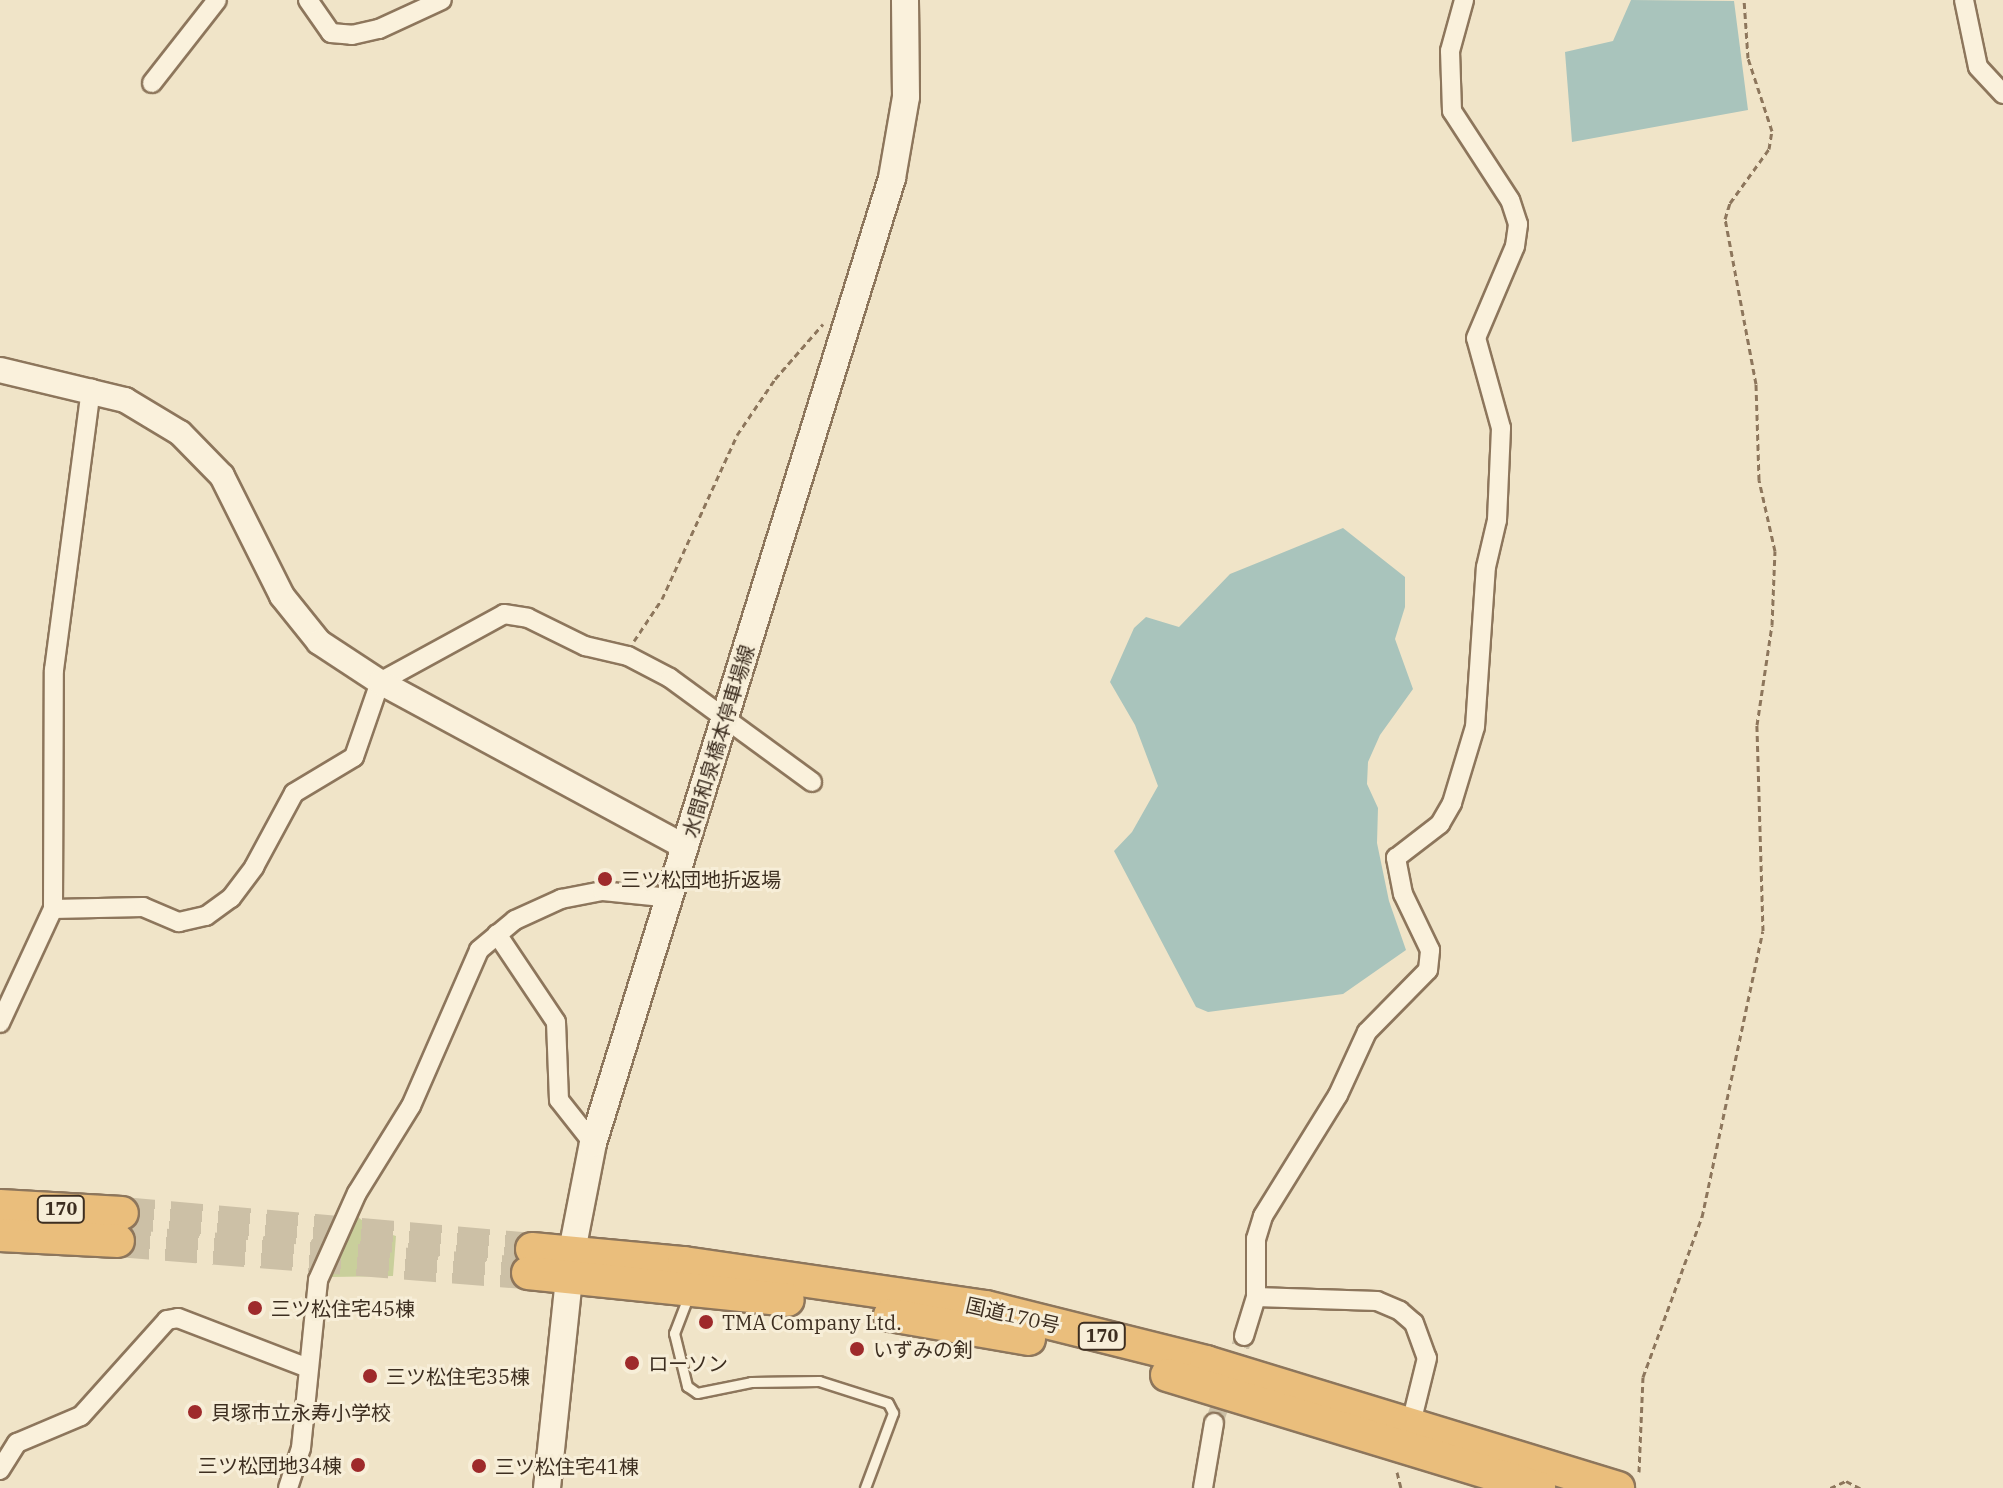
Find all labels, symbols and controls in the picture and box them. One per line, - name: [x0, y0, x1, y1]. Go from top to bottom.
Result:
- street label: 水間和泉橋本停車場線: [677, 642, 759, 840]
- place label: 三ツ松団地折返場: [621, 867, 781, 891]
- marker: 三ツ松団地折返場: [596, 870, 614, 888]
- road number: 170: [35, 1195, 87, 1223]
- street label: 国道170号: [964, 1293, 1062, 1337]
- place label: 三ツ松住宅45棟: [271, 1296, 415, 1320]
- marker: 三ツ松住宅45棟: [246, 1299, 264, 1317]
- place label: TMA Company Ltd.: [722, 1310, 902, 1334]
- marker: TMA Company Ltd.: [697, 1313, 715, 1331]
- road number: 170: [1076, 1322, 1128, 1350]
- place label: いずみの剣: [873, 1337, 973, 1361]
- marker: いずみの剣: [848, 1340, 866, 1358]
- place label: ローソン: [648, 1351, 728, 1375]
- marker: ローソン: [623, 1354, 641, 1372]
- place label: 三ツ松住宅35棟: [386, 1364, 530, 1388]
- marker: 三ツ松住宅35棟: [361, 1367, 379, 1385]
- place label: 貝塚市立永寿小学校: [211, 1400, 391, 1424]
- marker: 貝塚市立永寿小学校: [186, 1403, 204, 1421]
- place label: 三ツ松団地34棟: [198, 1453, 342, 1477]
- place label: 三ツ松住宅41棟: [495, 1454, 639, 1478]
- marker: 三ツ松団地34棟: [349, 1456, 367, 1474]
- marker: 三ツ松住宅41棟: [470, 1457, 488, 1475]

